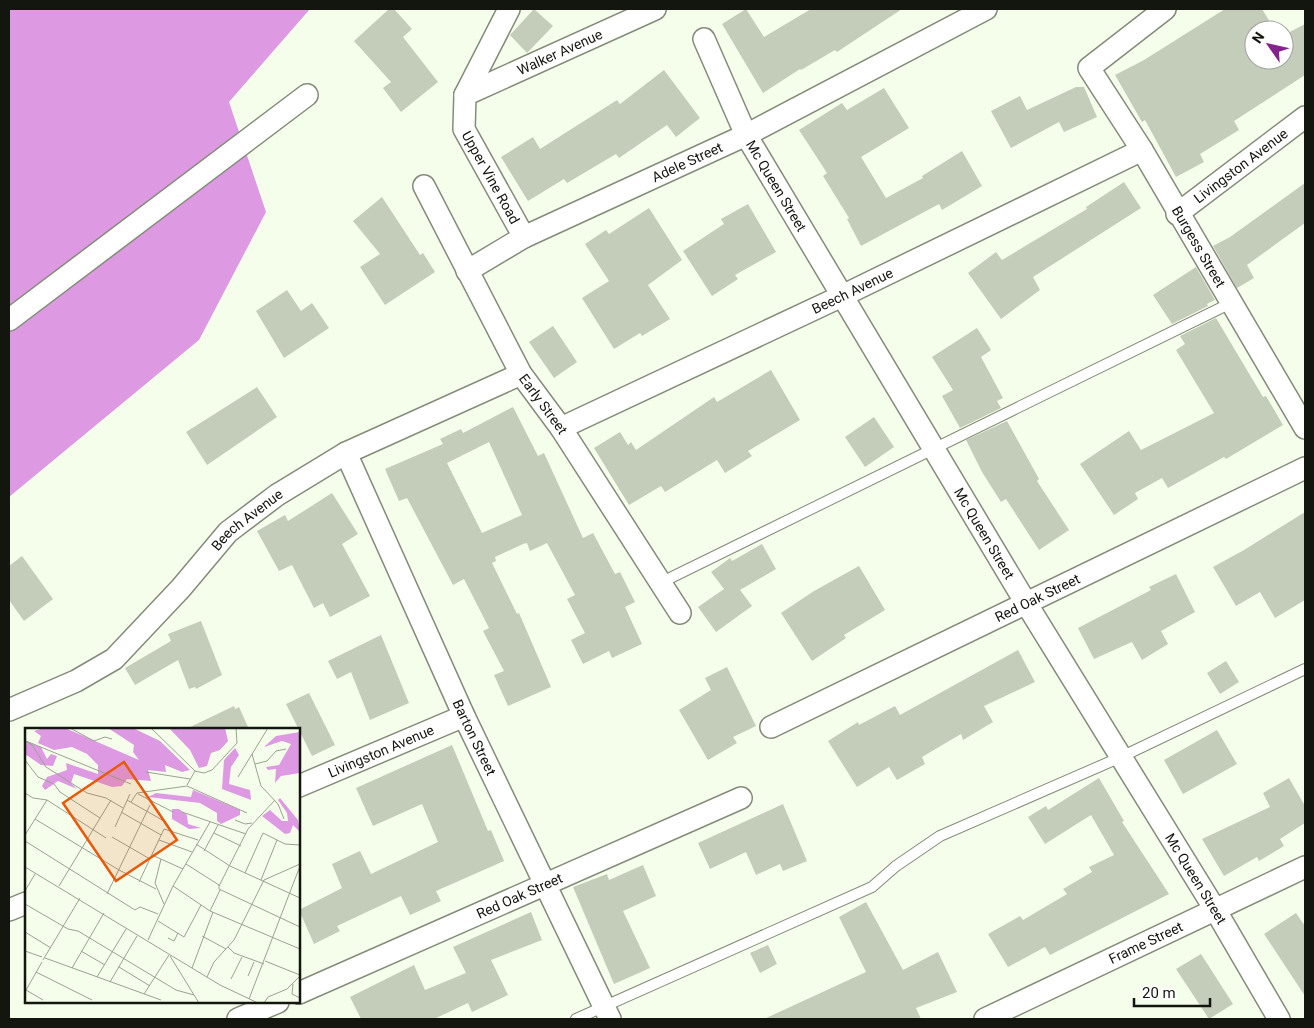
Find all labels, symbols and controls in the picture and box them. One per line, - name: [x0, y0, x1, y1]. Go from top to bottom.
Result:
- north arrow: [1244, 20, 1294, 70]
- street label: Walker Avenue: [515, 26, 605, 78]
- text: N: [1249, 29, 1268, 46]
- street label: Livingston Avenue: [1191, 125, 1291, 206]
- street label: Upper Vine Road: [459, 128, 523, 227]
- street label: Mc Queen Street: [743, 137, 810, 235]
- street label: Adele Street: [649, 139, 725, 185]
- street label: Burgess Street: [1169, 203, 1229, 291]
- street label: Beech Avenue: [809, 265, 895, 317]
- street label: Early Street: [516, 371, 571, 437]
- street label: Mc Queen Street: [951, 485, 1018, 582]
- street label: Beech Avenue: [208, 486, 285, 554]
- street label: Red Oak Street: [992, 570, 1083, 625]
- street label: Barton Street: [450, 697, 500, 778]
- street label: Livingston Avenue: [326, 722, 436, 781]
- inset map: [25, 728, 300, 1003]
- street label: Mc Queen Street: [1162, 830, 1230, 927]
- street label: Red Oak Street: [474, 870, 565, 922]
- street label: Frame Street: [1106, 918, 1186, 967]
- scale bar: [1134, 976, 1210, 1008]
- text: 20 m: [1142, 984, 1176, 1002]

